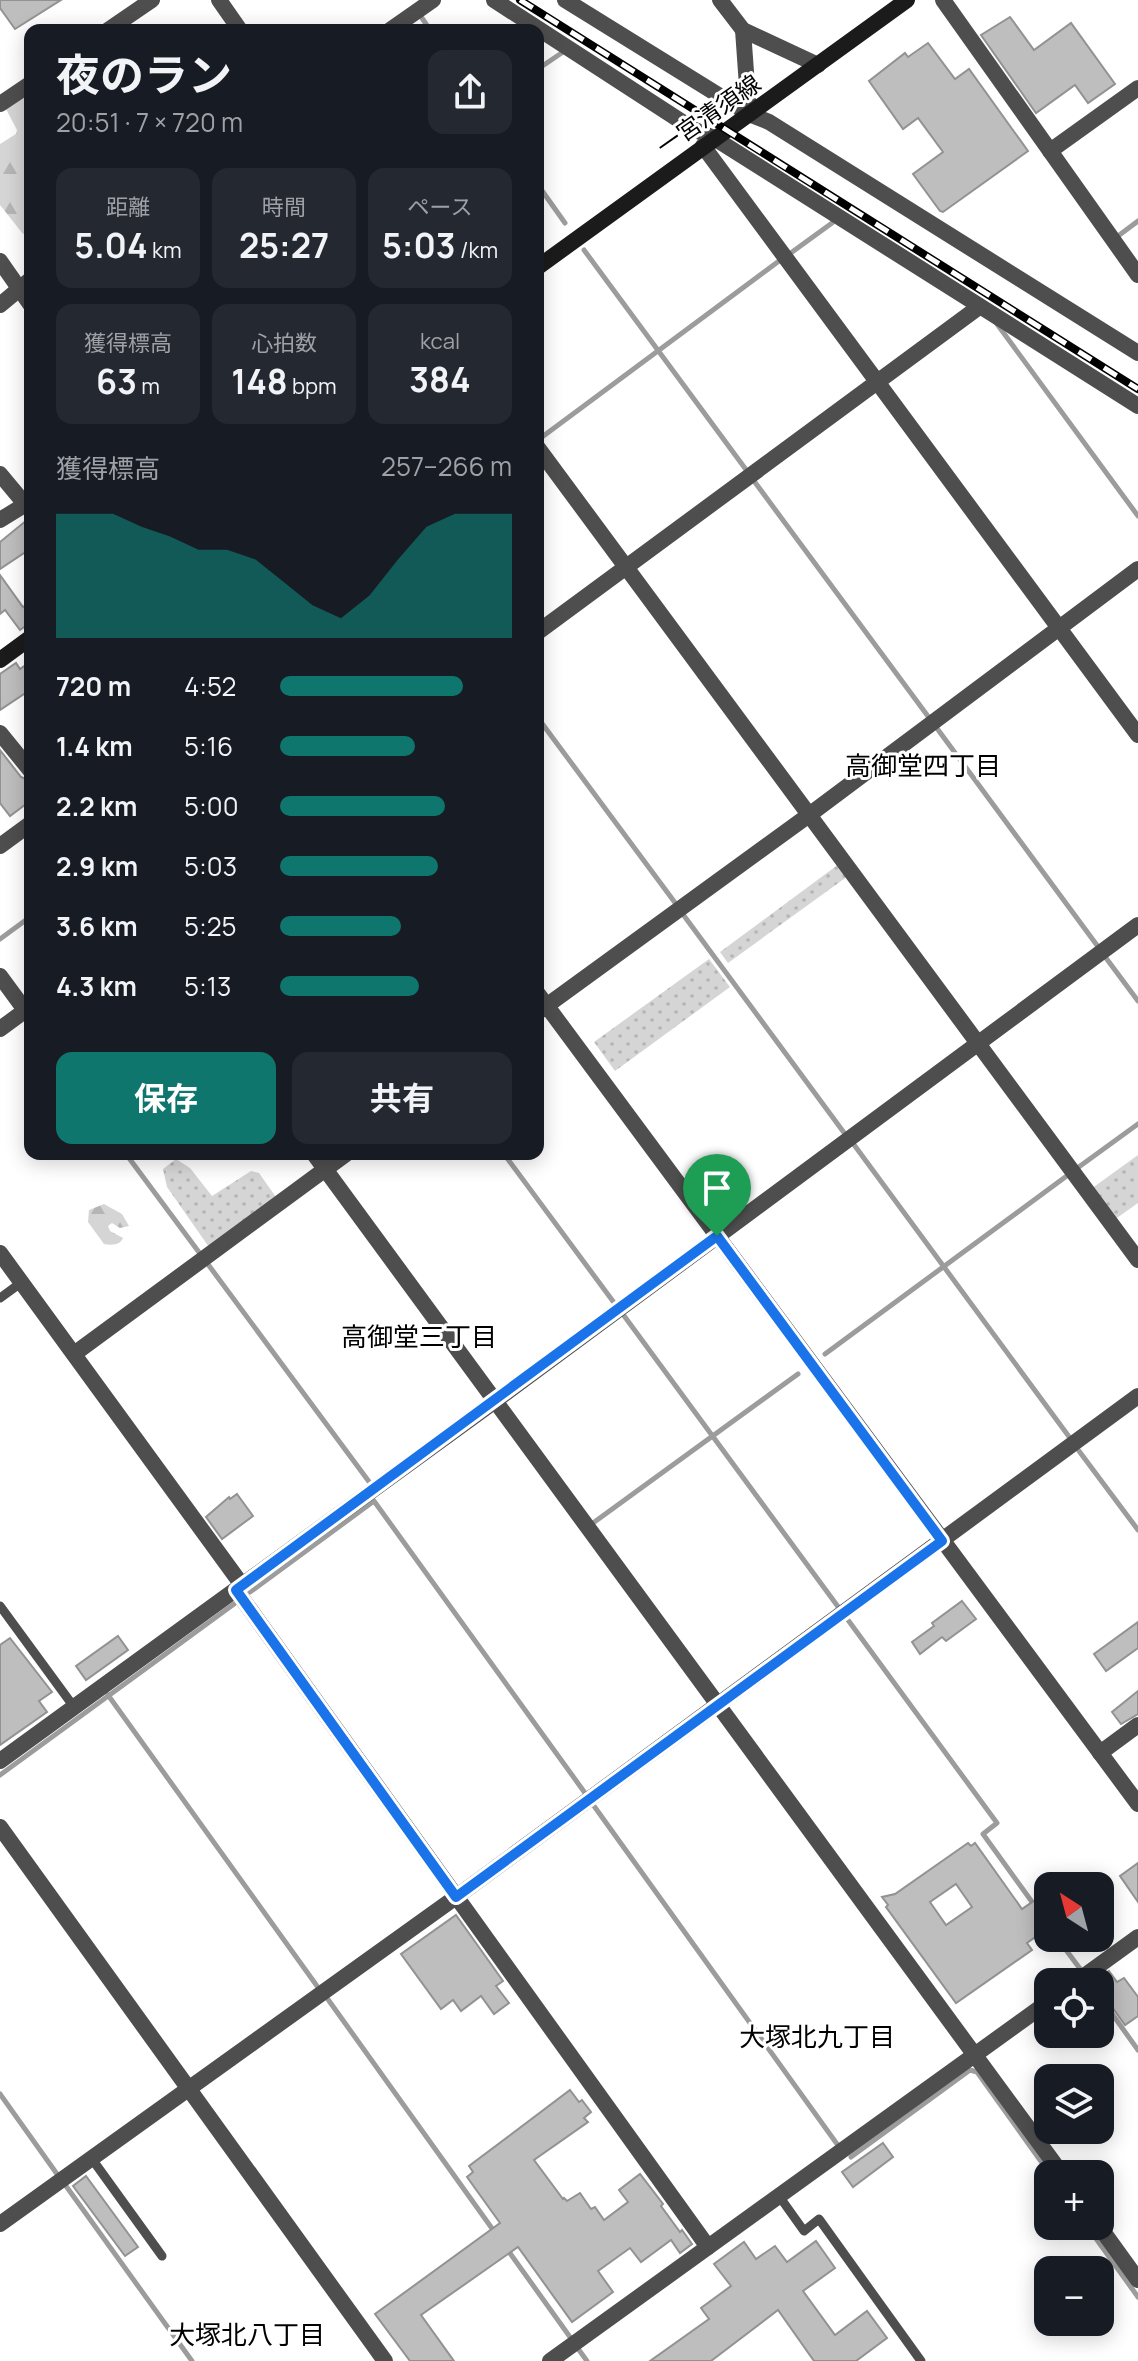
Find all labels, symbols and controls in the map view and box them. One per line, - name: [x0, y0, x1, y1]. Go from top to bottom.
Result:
- text: 夜のラン: [56, 44, 232, 104]
- button: share: [428, 50, 512, 134]
- street label: 一宮清須線: [649, 66, 767, 162]
- text: 20:51 · 7 × 720 m: [56, 104, 243, 140]
- text: 距離: [106, 192, 150, 222]
- text: 時間: [262, 192, 306, 222]
- text: ペース: [408, 192, 472, 222]
- text: 5.04: [74, 222, 148, 268]
- text: 25:27: [239, 222, 329, 268]
- text: 5:03: [382, 222, 456, 268]
- text: km: [148, 235, 182, 265]
- text: /km: [456, 235, 498, 265]
- text: kcal: [420, 326, 460, 356]
- text: 獲得標高: [84, 328, 172, 358]
- text: 心拍数: [251, 328, 317, 358]
- text: 384: [409, 356, 471, 402]
- text: 63: [96, 358, 137, 404]
- text: 148: [231, 358, 288, 404]
- text: m: [137, 371, 160, 401]
- text: bpm: [288, 371, 337, 401]
- text: 257–266 m: [381, 448, 512, 484]
- text: 獲得標高: [56, 450, 160, 486]
- text: 720 m: [56, 668, 131, 704]
- text: 4:52: [184, 668, 236, 704]
- text: 1.4 km: [56, 728, 133, 764]
- text: 5:16: [184, 728, 233, 764]
- district label: 高御堂四丁目: [845, 747, 1001, 783]
- text: 2.2 km: [56, 788, 137, 824]
- text: 5:00: [184, 788, 239, 824]
- text: 2.9 km: [56, 848, 138, 884]
- text: 5:03: [184, 848, 237, 884]
- text: 3.6 km: [56, 908, 138, 944]
- text: 5:25: [184, 908, 237, 944]
- text: 4.3 km: [56, 968, 137, 1004]
- text: 5:13: [184, 968, 231, 1004]
- button: 保存: [56, 1052, 276, 1144]
- button: 共有: [292, 1052, 512, 1144]
- pin: [683, 1154, 751, 1236]
- icon: arrive: [695, 1166, 739, 1210]
- district label: 高御堂三丁目: [341, 1318, 497, 1354]
- north arrow: [1034, 1872, 1114, 1952]
- map controls: [1034, 1872, 1114, 2336]
- button: locate: [1034, 1968, 1114, 2048]
- district label: 大塚北九丁目: [739, 2018, 895, 2054]
- button: layers: [1034, 2064, 1114, 2144]
- button: +: [1034, 2160, 1114, 2240]
- button: −: [1034, 2256, 1114, 2336]
- district label: 大塚北八丁目: [169, 2316, 325, 2352]

